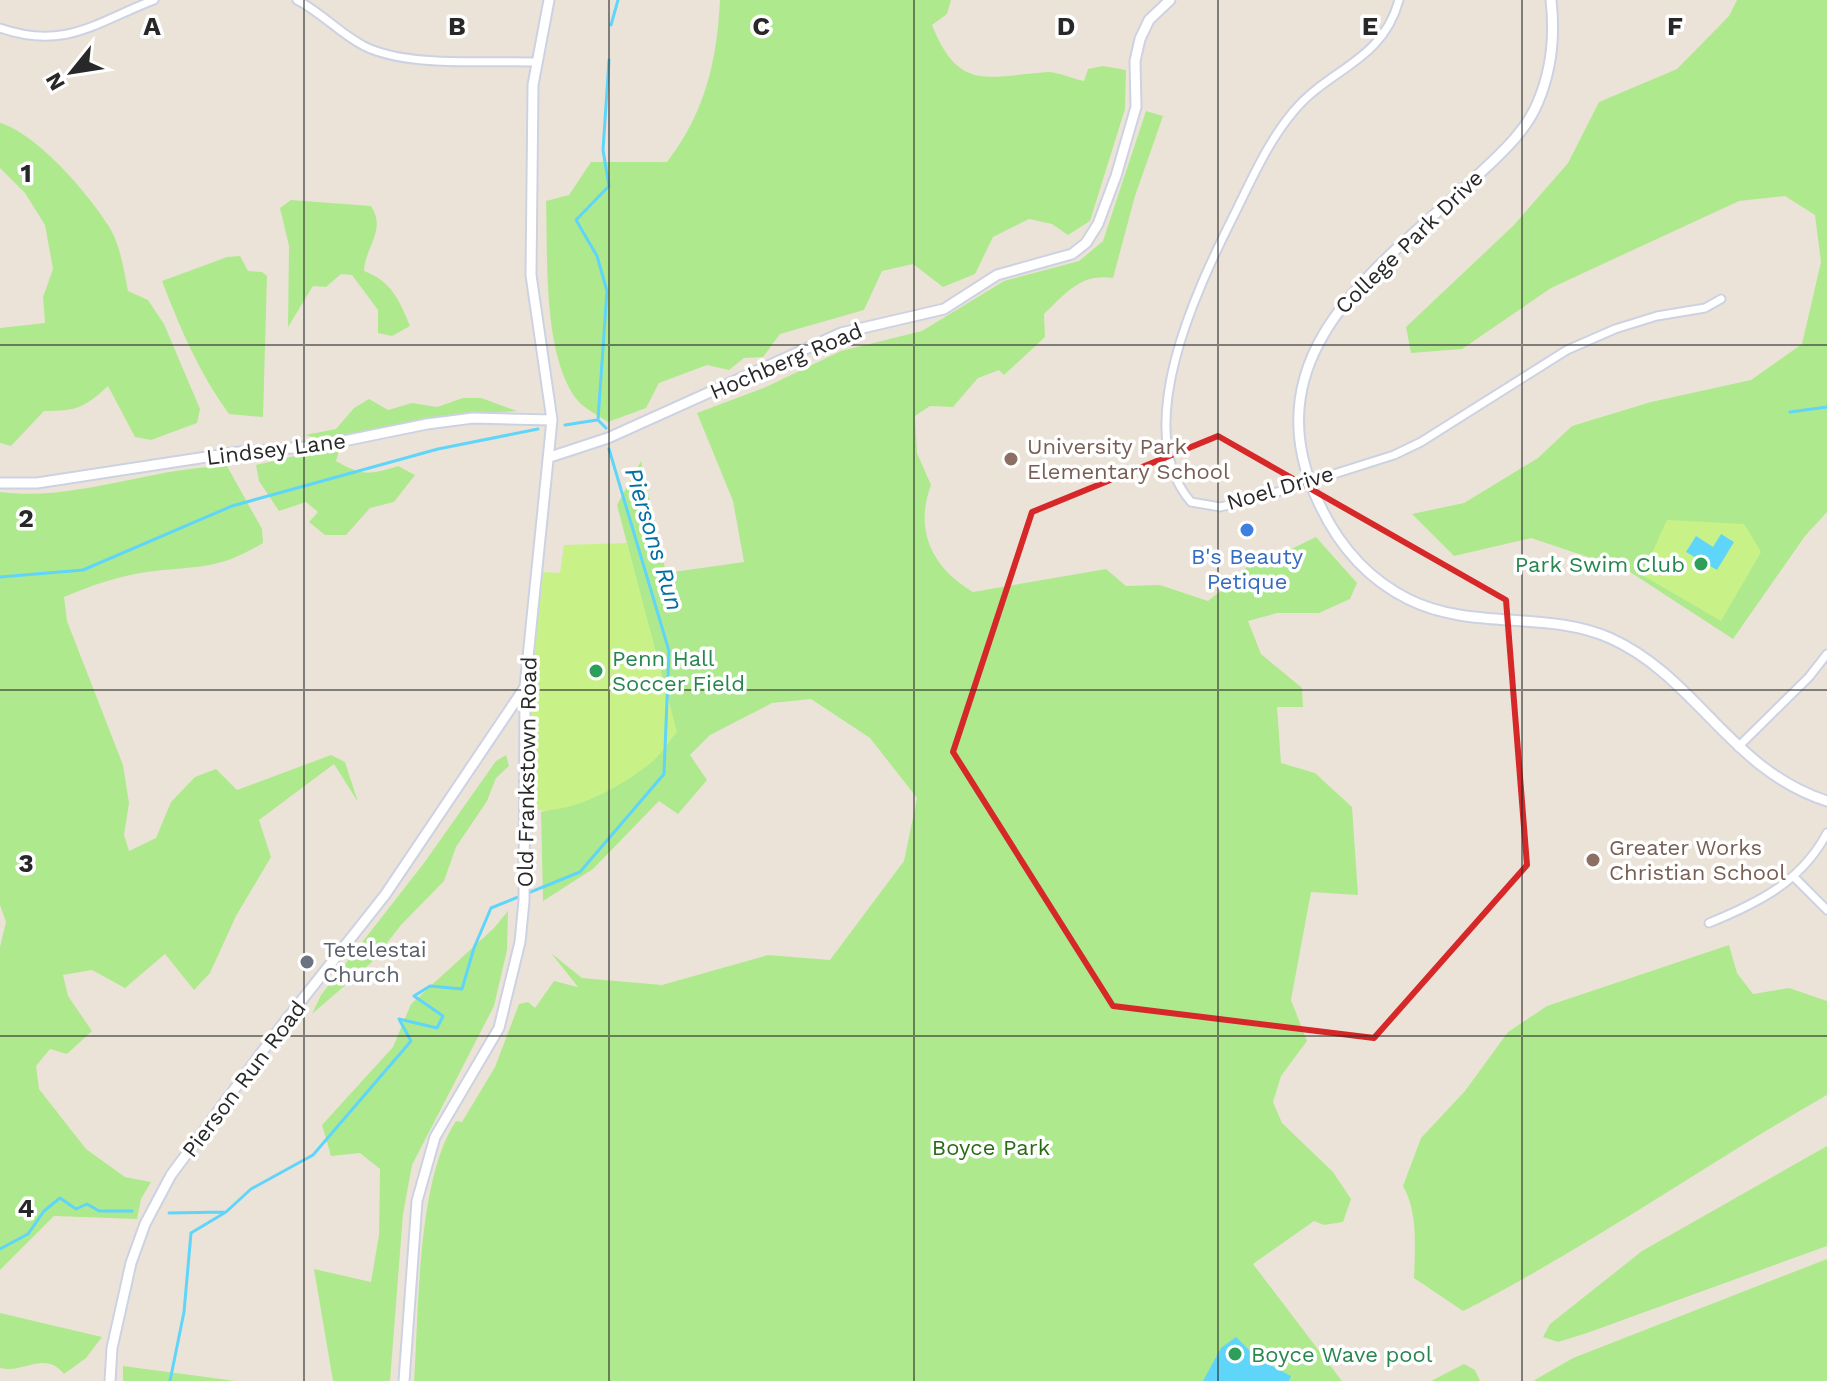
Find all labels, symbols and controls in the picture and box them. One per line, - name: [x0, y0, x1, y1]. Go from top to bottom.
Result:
- text: A: [143, 11, 161, 41]
- text: B: [448, 11, 466, 41]
- text: C: [752, 11, 770, 41]
- text: D: [1057, 11, 1075, 41]
- text: E: [1362, 11, 1378, 41]
- text: F: [1667, 11, 1683, 41]
- north arrow: [32, 32, 112, 112]
- text: N: [40, 68, 70, 95]
- text: 1: [20, 158, 32, 188]
- street label: College Park Drive: [1330, 165, 1488, 319]
- street label: Hochberg Road: [706, 318, 866, 404]
- street label: Lindsey Lane: [205, 428, 347, 470]
- place label: University Park Elementary School: [1027, 434, 1230, 484]
- marker: University Park Elementary School: [1002, 450, 1020, 468]
- street label: Noel Drive: [1224, 461, 1336, 515]
- water label: Piersons Run: [619, 464, 689, 614]
- text: 2: [18, 503, 34, 533]
- marker: B's Beauty Petique: [1238, 521, 1256, 539]
- place label: B's Beauty Petique: [1191, 544, 1304, 594]
- place label: Park Swim Club: [1515, 552, 1685, 577]
- marker: Park Swim Club: [1692, 555, 1710, 573]
- place label: Penn Hall Soccer Field: [612, 646, 745, 696]
- street label: Old Frankstown Road: [512, 656, 542, 888]
- marker: Penn Hall Soccer Field: [587, 662, 605, 680]
- place label: Greater Works Christian School: [1609, 835, 1786, 885]
- text: 3: [18, 848, 34, 878]
- marker: Greater Works Christian School: [1584, 851, 1602, 869]
- place label: Tetelestai Church: [323, 937, 427, 987]
- marker: Tetelestai Church: [298, 953, 316, 971]
- street label: Pierson Run Road: [177, 996, 311, 1162]
- park label: Boyce Park: [932, 1135, 1050, 1160]
- text: 4: [18, 1193, 35, 1223]
- place label: Boyce Wave pool: [1251, 1342, 1433, 1367]
- marker: Boyce Wave pool: [1226, 1345, 1244, 1363]

